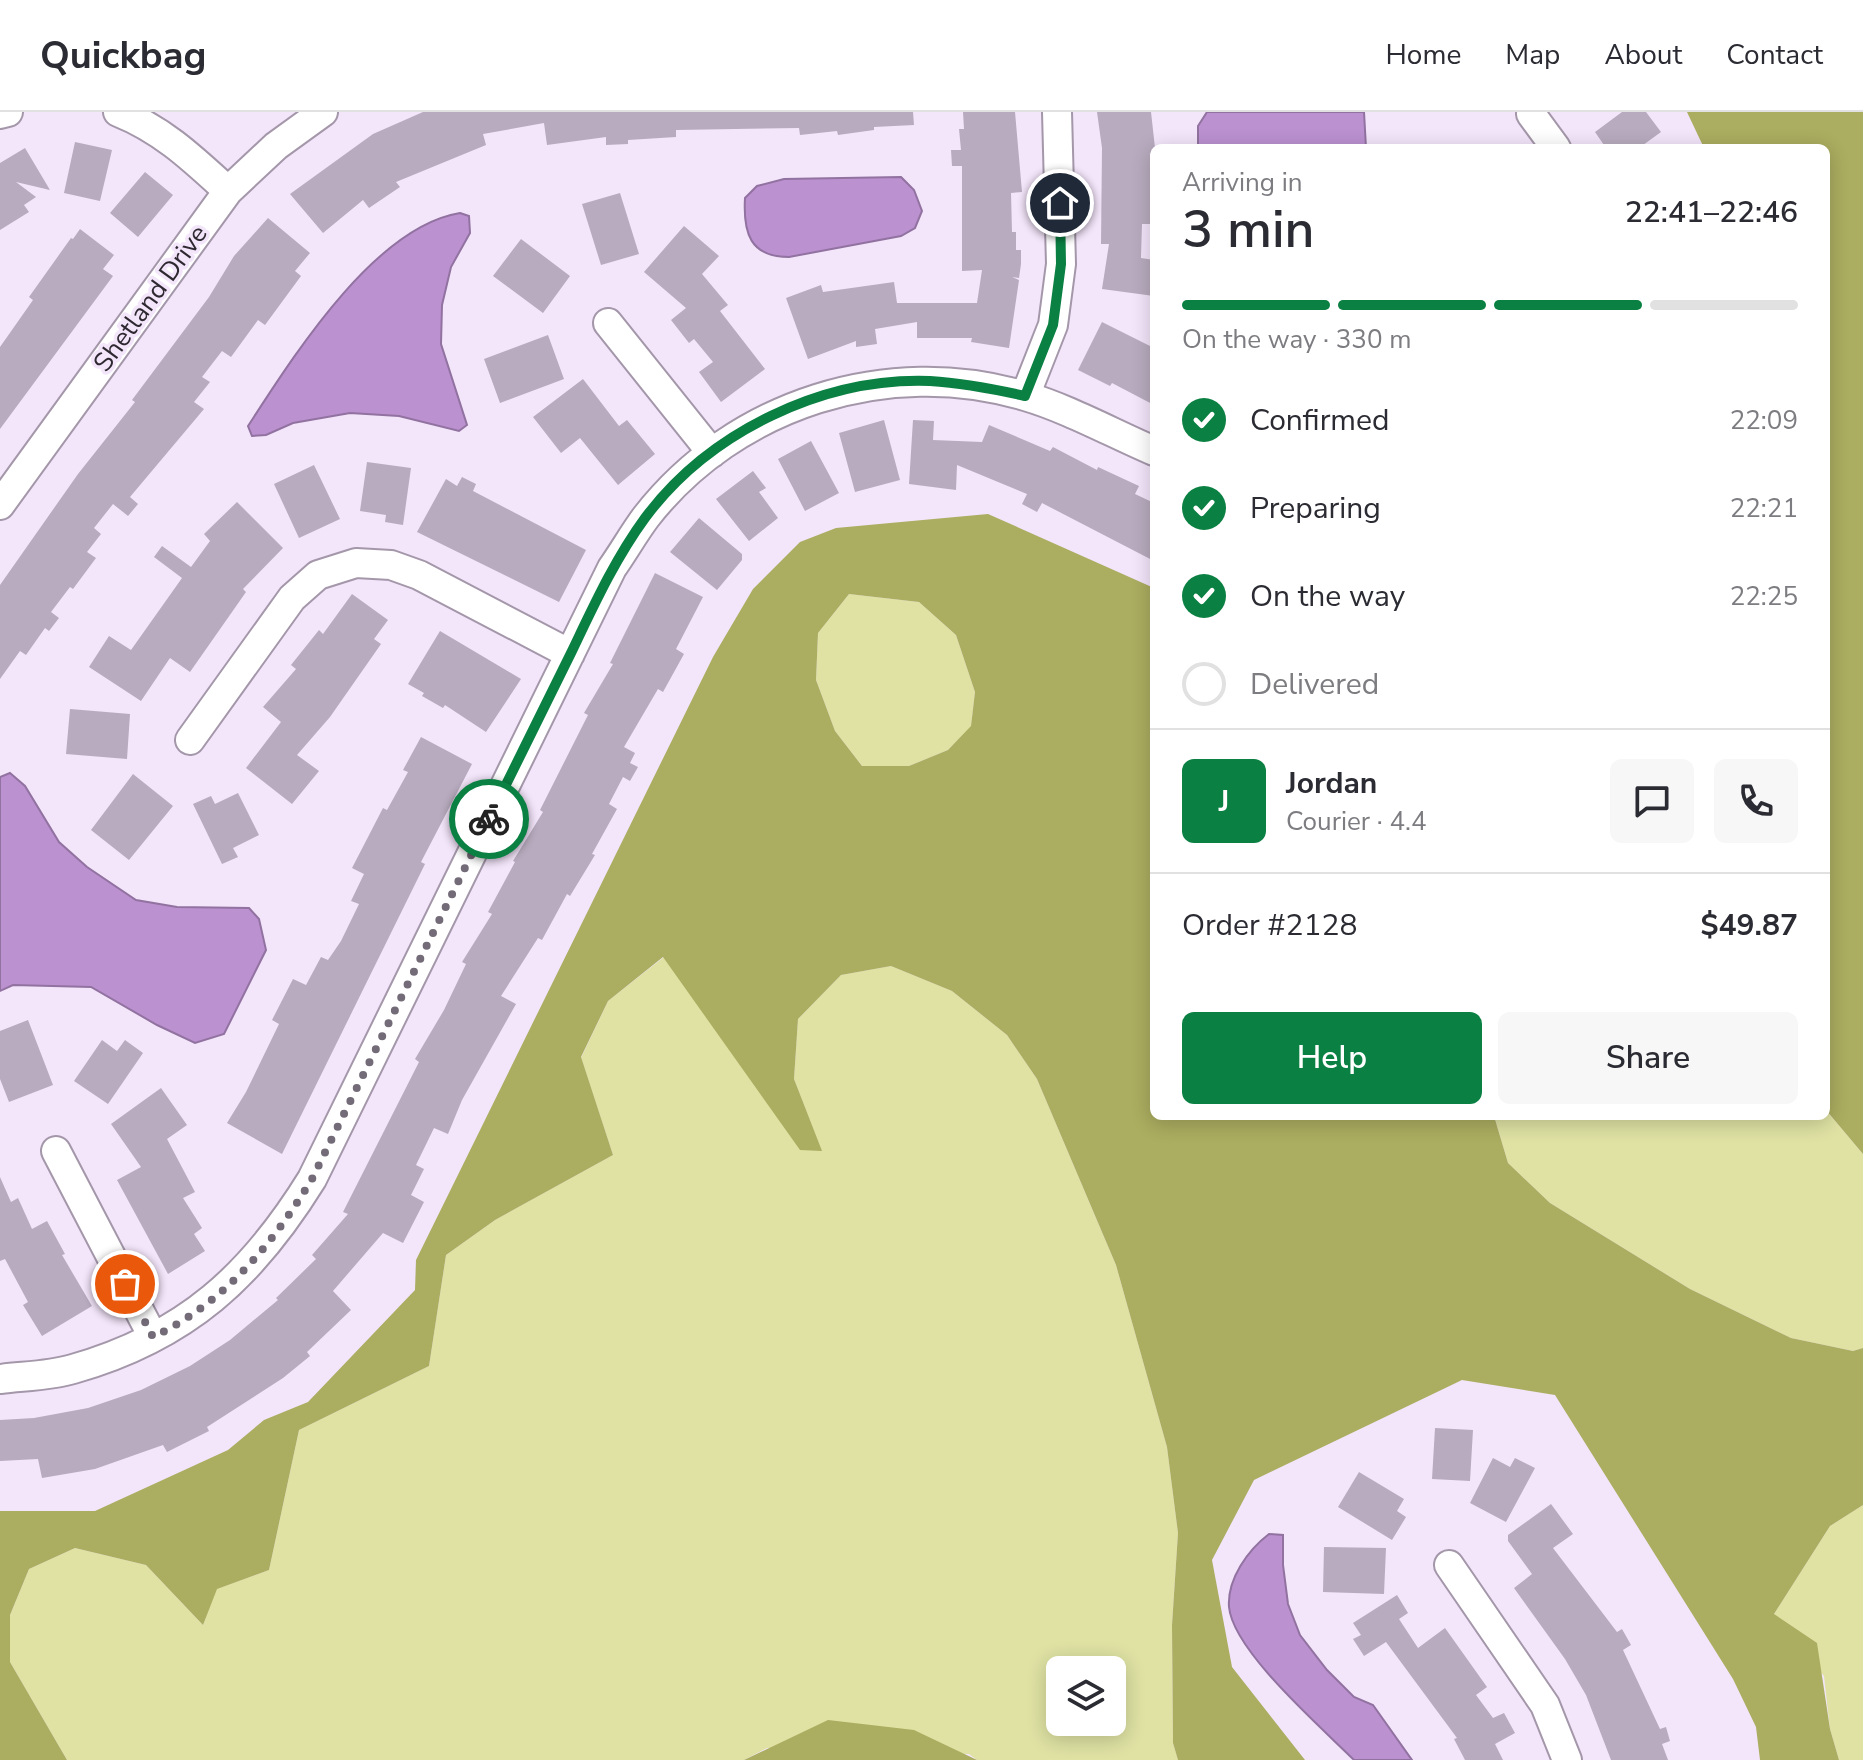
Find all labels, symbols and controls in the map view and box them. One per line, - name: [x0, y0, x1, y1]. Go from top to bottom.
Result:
- text: Quickbag: [40, 30, 206, 81]
- text: Home: [1386, 36, 1461, 74]
- text: Map: [1505, 36, 1560, 74]
- text: About: [1604, 36, 1682, 74]
- text: Contact: [1726, 36, 1823, 74]
- text: Arriving in: [1182, 165, 1303, 200]
- pin: [1026, 169, 1094, 237]
- icon: home: [1038, 181, 1082, 225]
- text: 22:41–22:46: [1625, 192, 1798, 233]
- text: 3 min: [1182, 194, 1315, 265]
- street label: Shetland Drive: [85, 218, 216, 379]
- text: On the way · 330 m: [1182, 322, 1411, 357]
- icon: check: [1182, 398, 1226, 442]
- text: Confirmed: [1250, 400, 1390, 441]
- text: 22:09: [1730, 403, 1798, 438]
- icon: check: [1182, 486, 1226, 530]
- text: Preparing: [1250, 488, 1381, 529]
- text: 22:21: [1730, 491, 1798, 526]
- icon: check: [1182, 574, 1226, 618]
- text: On the way: [1250, 576, 1405, 617]
- text: 22:25: [1730, 579, 1798, 614]
- text: Delivered: [1250, 664, 1379, 705]
- button: chat: [1610, 759, 1694, 843]
- button: phone: [1714, 759, 1798, 843]
- text: Jordan: [1286, 763, 1377, 804]
- courier: [449, 779, 529, 859]
- text: J: [1219, 781, 1229, 822]
- icon: bike: [467, 797, 511, 841]
- text: Courier · 4.4: [1286, 804, 1427, 839]
- text: Order #2128: [1182, 905, 1357, 946]
- text: $49.87: [1701, 905, 1798, 946]
- button: Help: [1182, 1012, 1482, 1104]
- button: Share: [1498, 1012, 1798, 1104]
- pin: [91, 1250, 159, 1318]
- icon: bag: [103, 1262, 147, 1306]
- map controls: [1046, 1656, 1126, 1736]
- button: layers: [1046, 1656, 1126, 1736]

